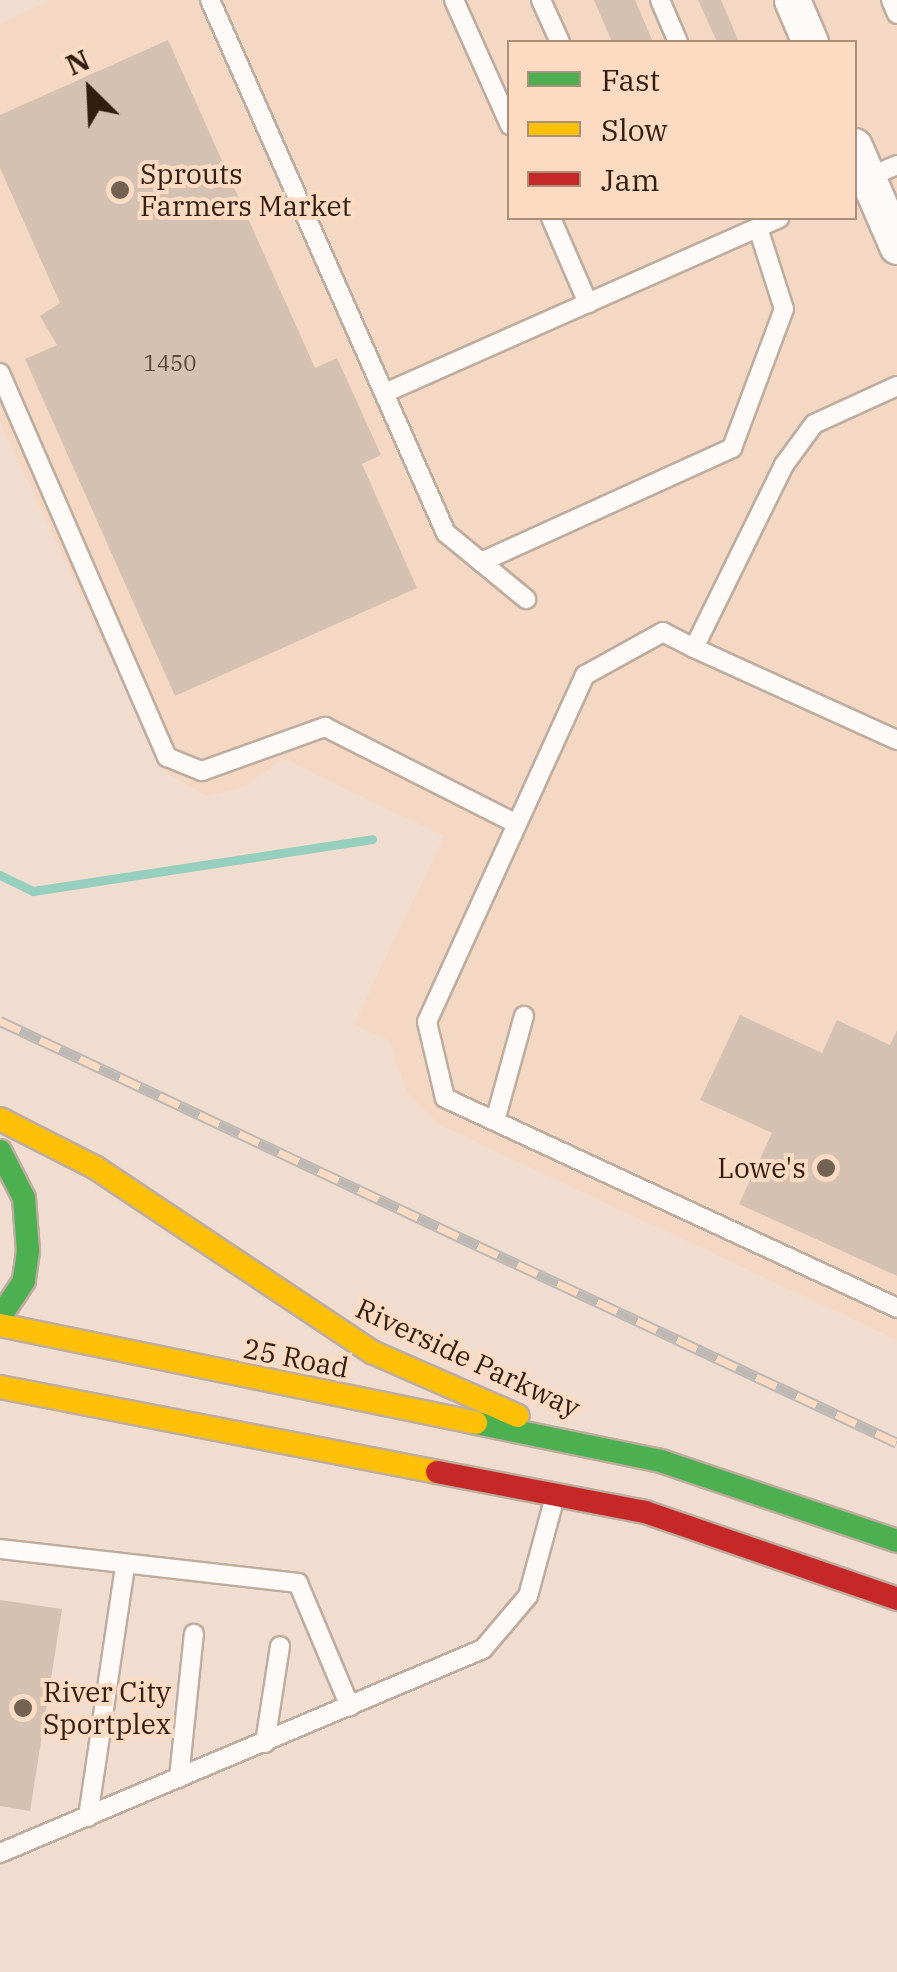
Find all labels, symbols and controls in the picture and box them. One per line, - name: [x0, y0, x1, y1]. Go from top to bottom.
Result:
- north arrow: [40, 40, 140, 140]
- legend: [507, 40, 857, 220]
- text: N: [60, 41, 95, 84]
- text: Fast: [601, 60, 660, 99]
- text: Slow: [601, 110, 668, 149]
- place label: Sprouts Farmers Market: [140, 157, 351, 223]
- text: Jam: [601, 160, 660, 199]
- marker: Sprouts Farmers Market: [109, 179, 131, 201]
- house number: 1450: [144, 350, 196, 376]
- place label: Lowe's: [717, 1151, 806, 1185]
- marker: Lowe's: [815, 1157, 837, 1179]
- street label: Riverside Parkway: [351, 1291, 585, 1425]
- street label: 25 Road: [240, 1331, 352, 1385]
- place label: River City Sportplex: [43, 1675, 171, 1741]
- marker: River City Sportplex: [12, 1697, 34, 1719]

